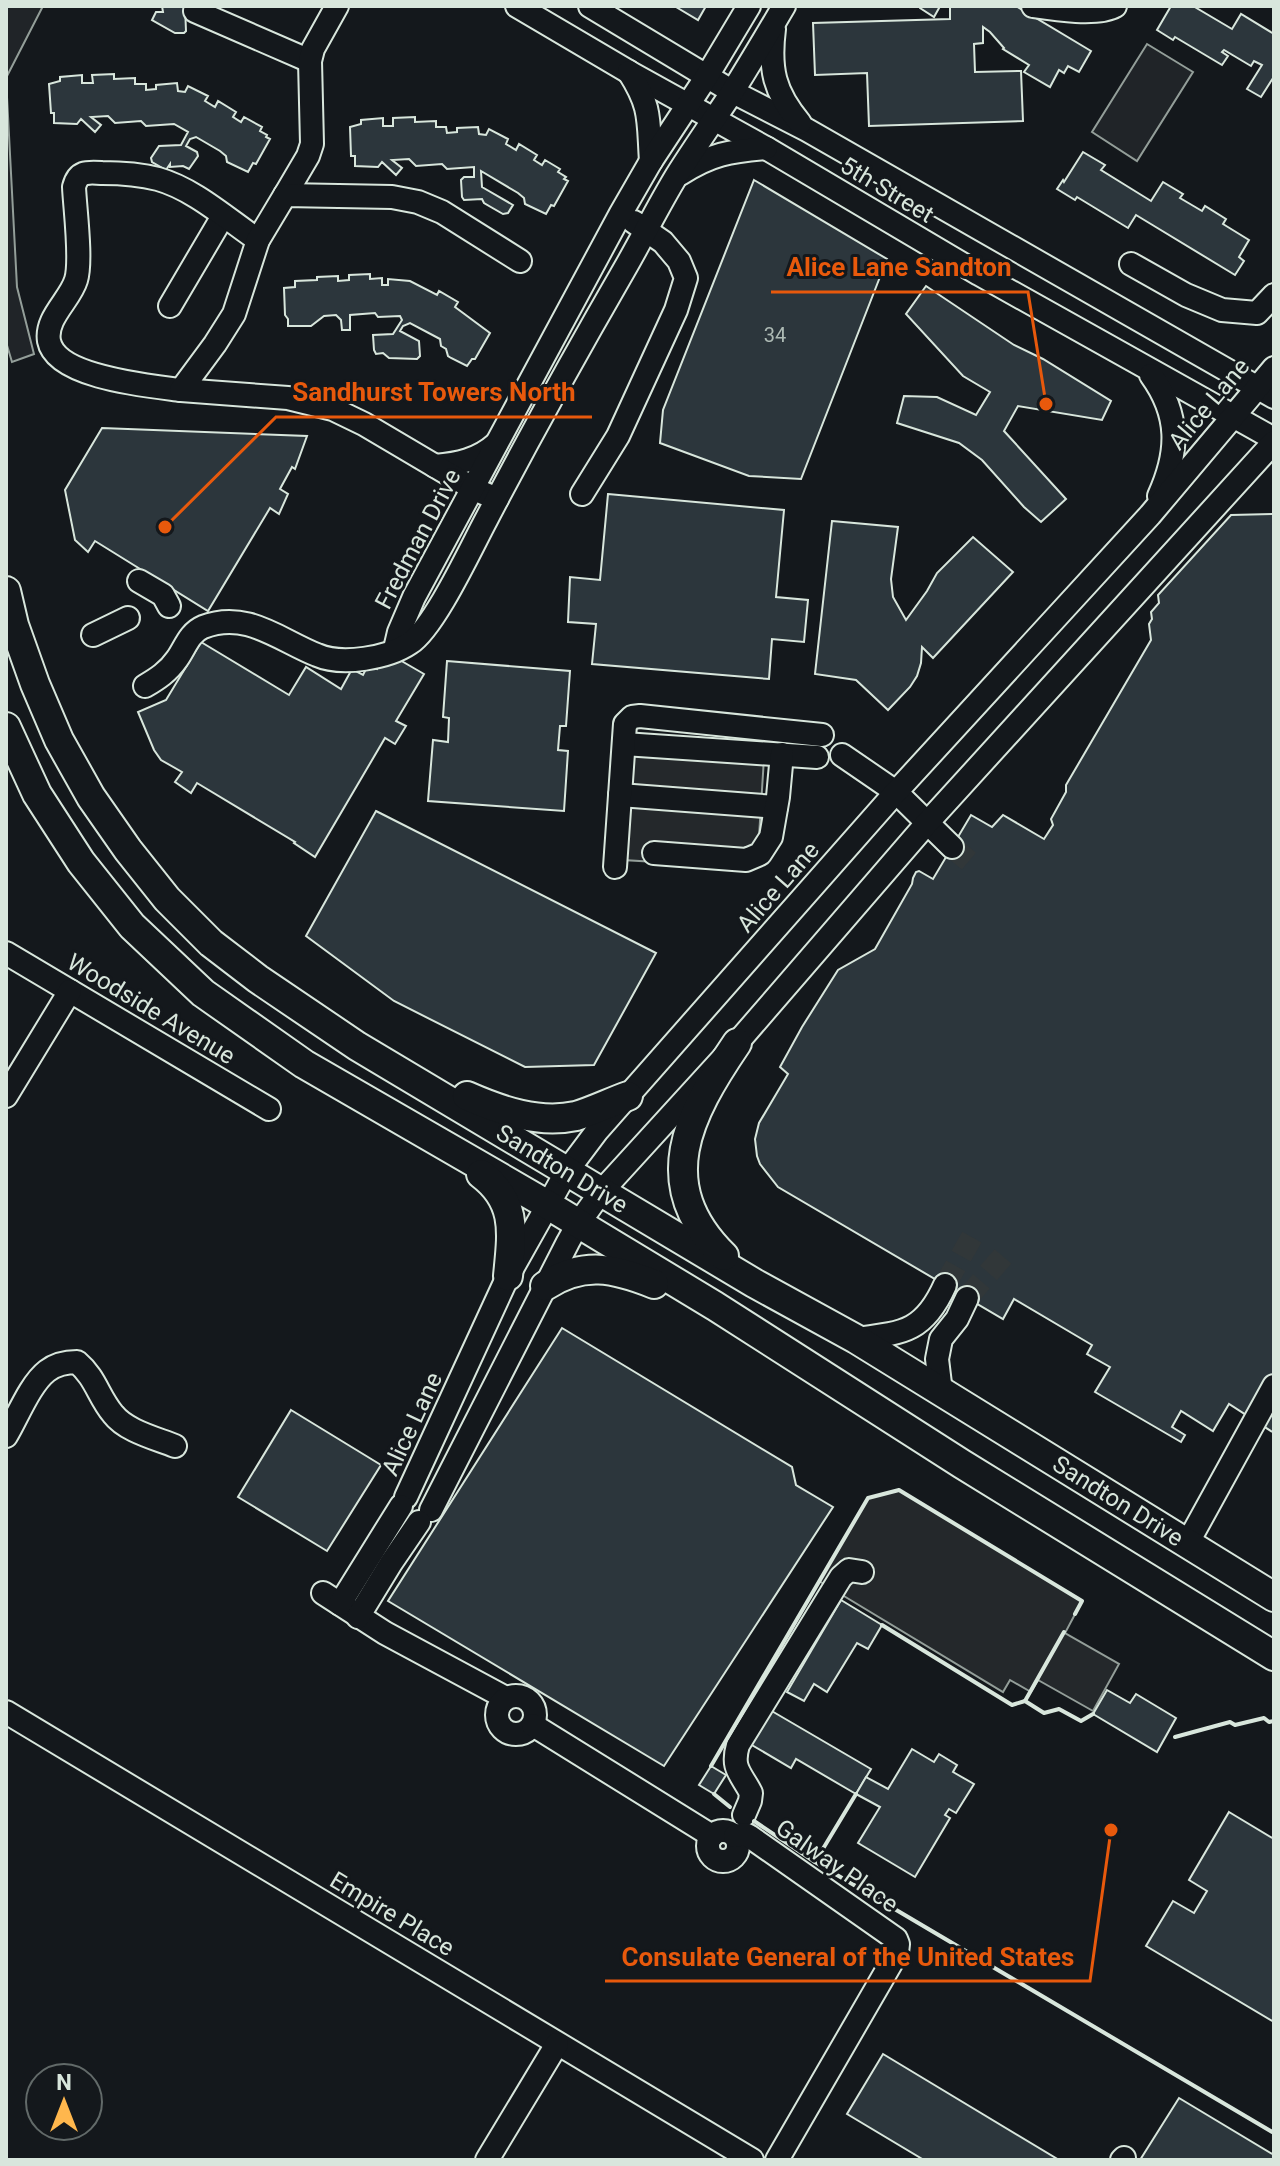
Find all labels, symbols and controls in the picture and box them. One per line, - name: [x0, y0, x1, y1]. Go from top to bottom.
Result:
- street label: 5th Street: [835, 151, 939, 229]
- callout: Alice Lane Sandton: [771, 242, 1028, 292]
- text: Alice Lane Sandton: [786, 252, 1012, 282]
- house number: 34: [764, 323, 786, 347]
- street label: Alice Lane: [1163, 353, 1255, 455]
- callout: Sandhurst Towers North: [276, 367, 592, 417]
- text: Sandhurst Towers North: [292, 377, 576, 407]
- street label: Fredman Drive: [369, 464, 467, 614]
- street label: Alice Lane: [731, 836, 825, 938]
- street label: Woodside Avenue: [62, 948, 240, 1070]
- street label: Sandton Drive: [491, 1119, 633, 1219]
- street label: Alice Lane: [376, 1368, 448, 1480]
- street label: Sandton Drive: [1048, 1450, 1188, 1552]
- street label: Galway Place: [770, 1814, 904, 1918]
- street label: Empire Place: [325, 1866, 459, 1962]
- callout: Consulate General of the United States: [605, 1931, 1090, 1981]
- text: Consulate General of the United States: [622, 1942, 1074, 1972]
- north arrow: [24, 2062, 104, 2142]
- text: N: [56, 2070, 72, 2095]

